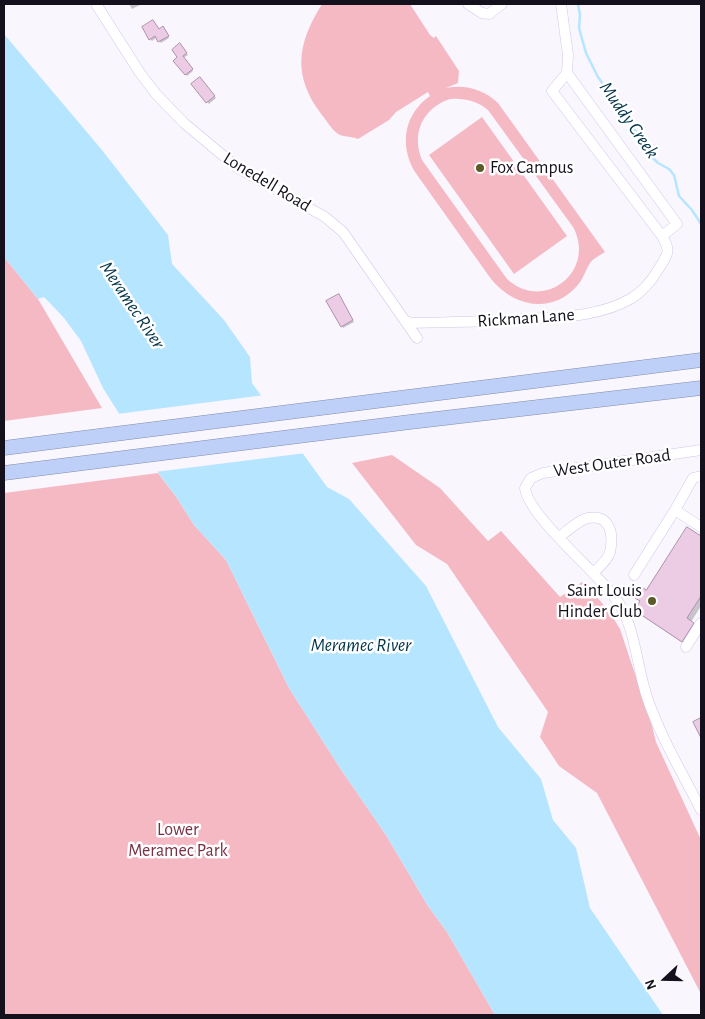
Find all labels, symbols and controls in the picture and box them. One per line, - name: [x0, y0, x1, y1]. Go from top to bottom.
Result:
- water label: Muddy Creek: [594, 77, 664, 163]
- street label: Lonedell Road: [219, 147, 315, 217]
- place label: Fox Campus: [490, 157, 573, 179]
- marker: Fox Campus: [474, 162, 486, 174]
- water label: Meramec River: [94, 257, 170, 353]
- street label: Rickman Lane: [477, 304, 575, 332]
- street label: West Outer Road: [552, 444, 672, 482]
- place label: Saint Louis Hinder Club: [557, 580, 642, 622]
- marker: Saint Louis Hinder Club: [646, 595, 658, 607]
- water label: Meramec River: [311, 634, 411, 656]
- park label: Lower Meramec Park: [128, 819, 228, 862]
- north arrow: [640, 954, 690, 1004]
- text: N: [643, 977, 659, 991]

